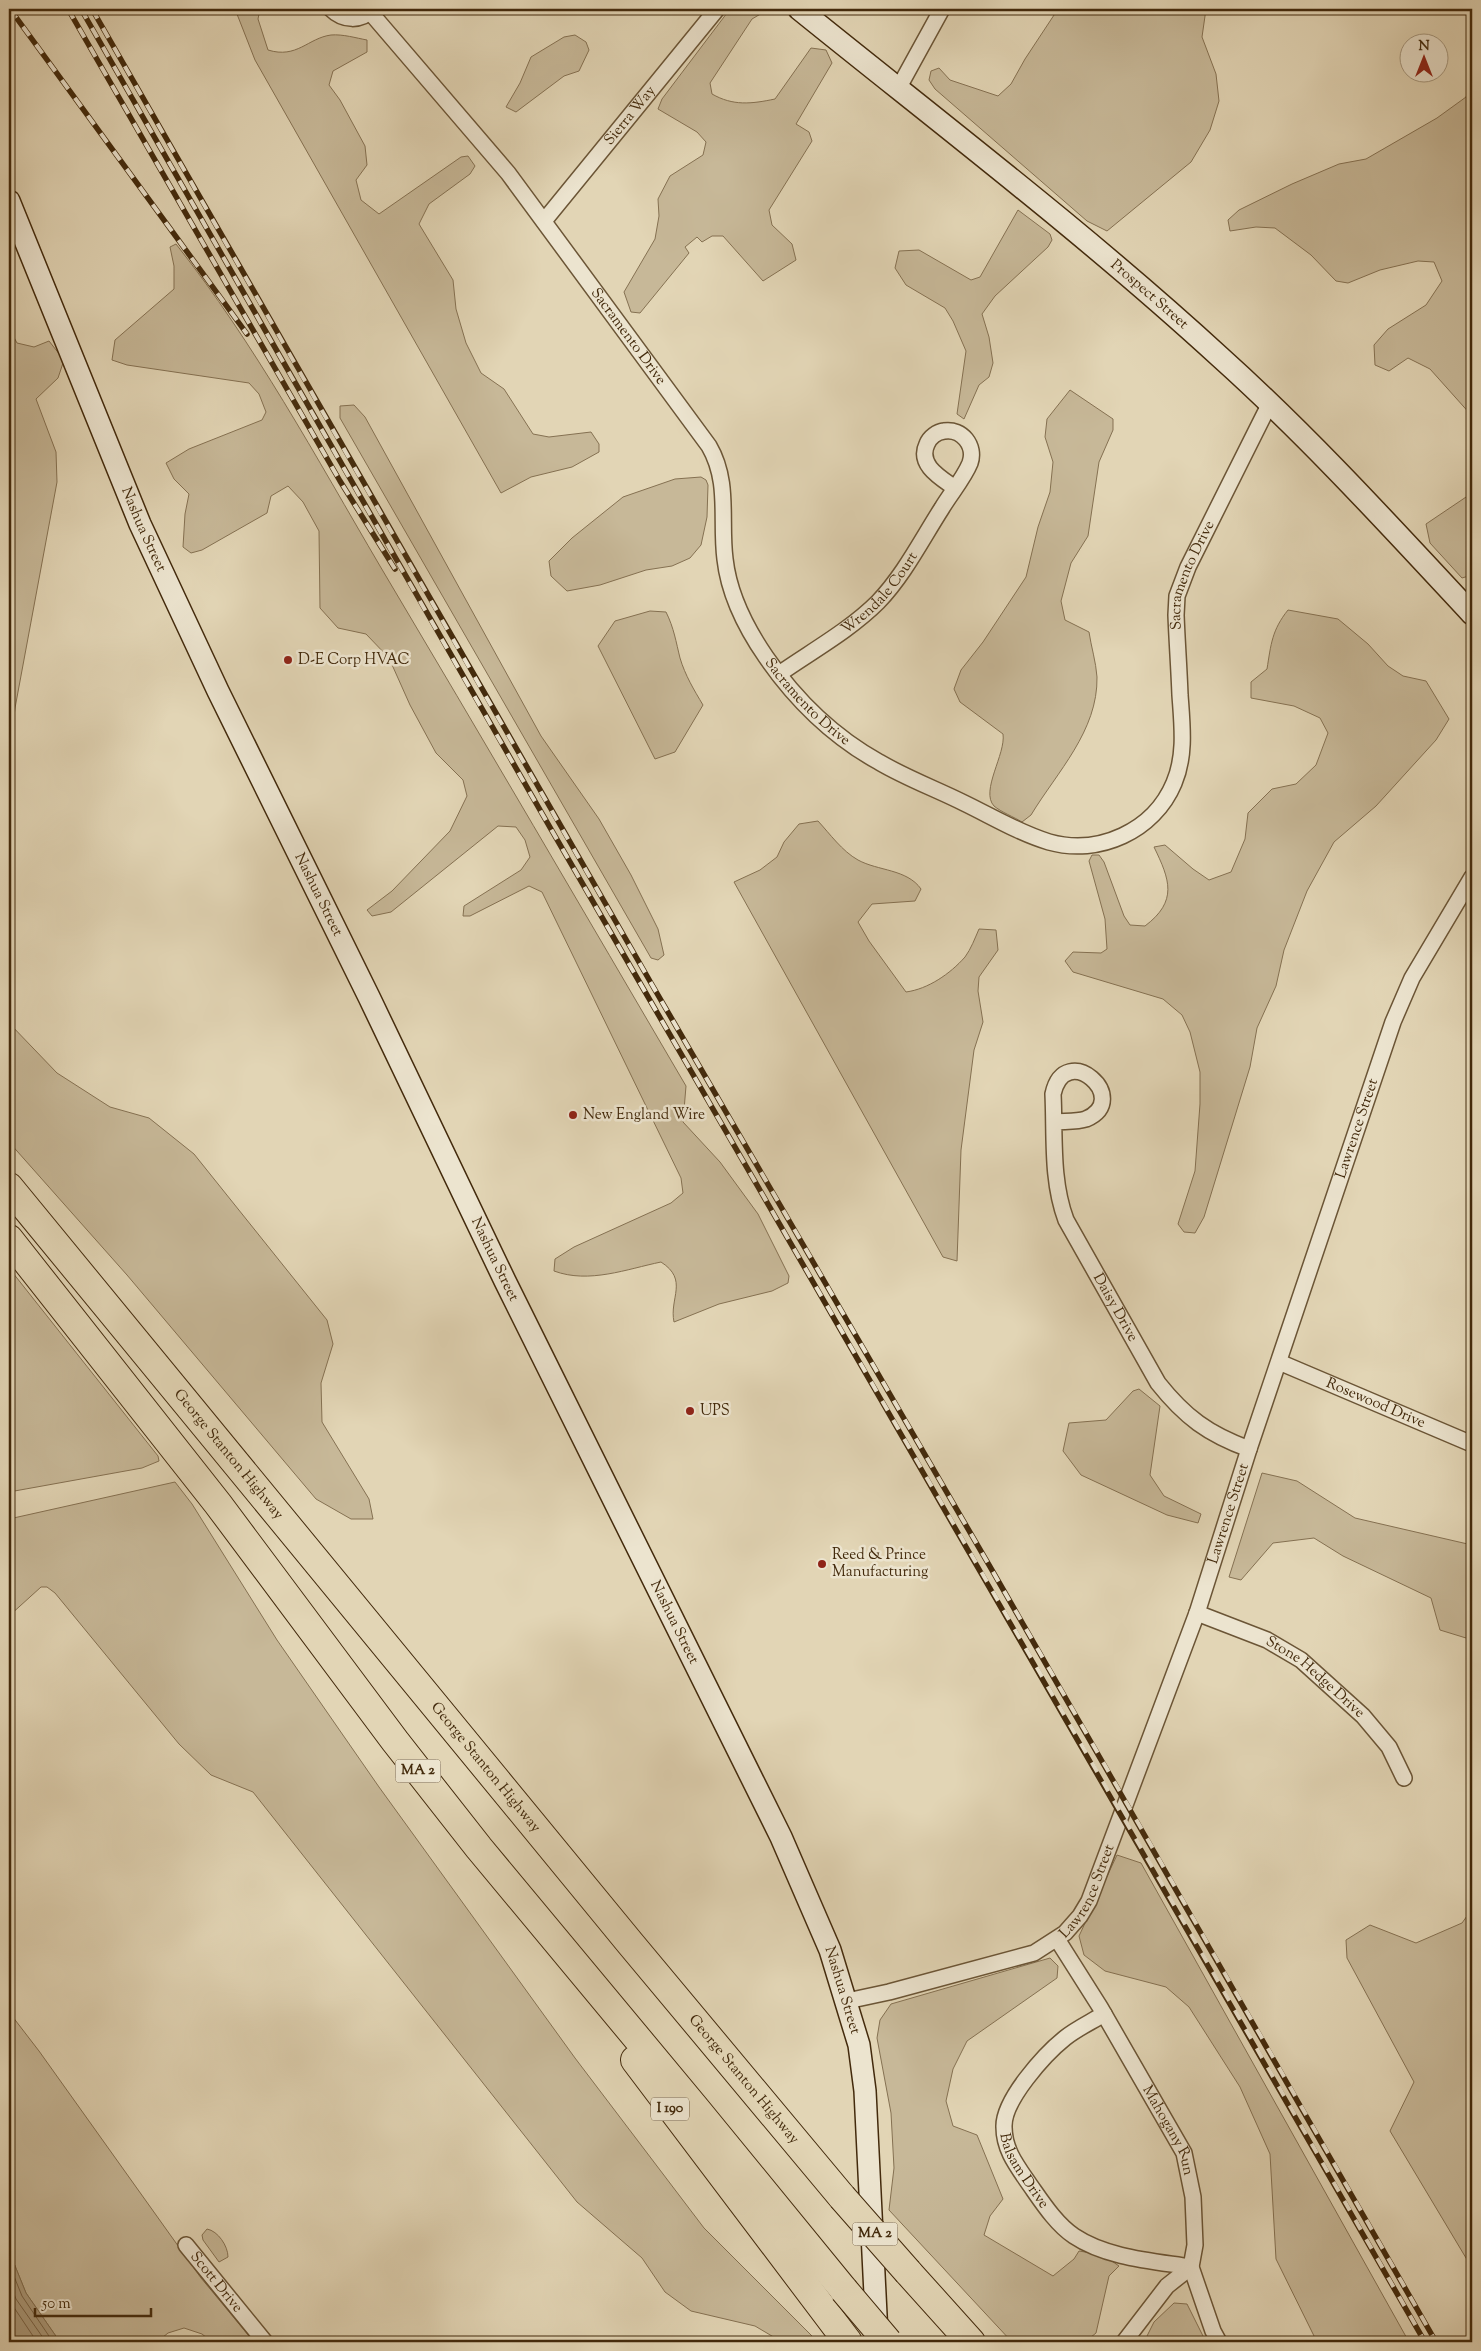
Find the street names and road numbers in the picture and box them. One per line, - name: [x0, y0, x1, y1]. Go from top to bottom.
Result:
- street label: Sierra Way: [599, 81, 661, 150]
- street label: Prospect Street: [1106, 255, 1193, 334]
- street label: Sacramento Drive: [586, 284, 671, 389]
- street label: Nashua Street: [116, 484, 171, 575]
- street label: Sacramento Drive: [1165, 517, 1220, 630]
- street label: Wrendale Court: [837, 548, 923, 640]
- street label: Sacramento Drive: [759, 654, 855, 751]
- street label: Nashua Street: [289, 849, 348, 940]
- street label: Lawrence Street: [1330, 1076, 1384, 1181]
- street label: Nashua Street: [466, 1214, 524, 1305]
- street label: Daisy Drive: [1088, 1269, 1143, 1346]
- street label: Rosewood Drive: [1323, 1373, 1429, 1434]
- street label: George Stanton Highway: [169, 1385, 289, 1525]
- street label: Lawrence Street: [1203, 1461, 1254, 1566]
- street label: Nashua Street: [645, 1577, 704, 1668]
- street label: Stone Hedge Drive: [1262, 1631, 1369, 1723]
- street label: George Stanton Highway: [426, 1698, 546, 1837]
- road number: MA 2: [396, 1760, 440, 1782]
- street label: Lawrence Street: [1054, 1841, 1120, 1943]
- street label: Nashua Street: [819, 1944, 866, 2037]
- street label: George Stanton Highway: [683, 2010, 805, 2149]
- street label: Mahogany Run: [1137, 2082, 1199, 2177]
- road number: I 190: [651, 2098, 689, 2120]
- street label: Balsam Drive: [994, 2131, 1054, 2213]
- road number: MA 2: [852, 2222, 898, 2246]
- street label: Scott Drive: [185, 2247, 248, 2317]

